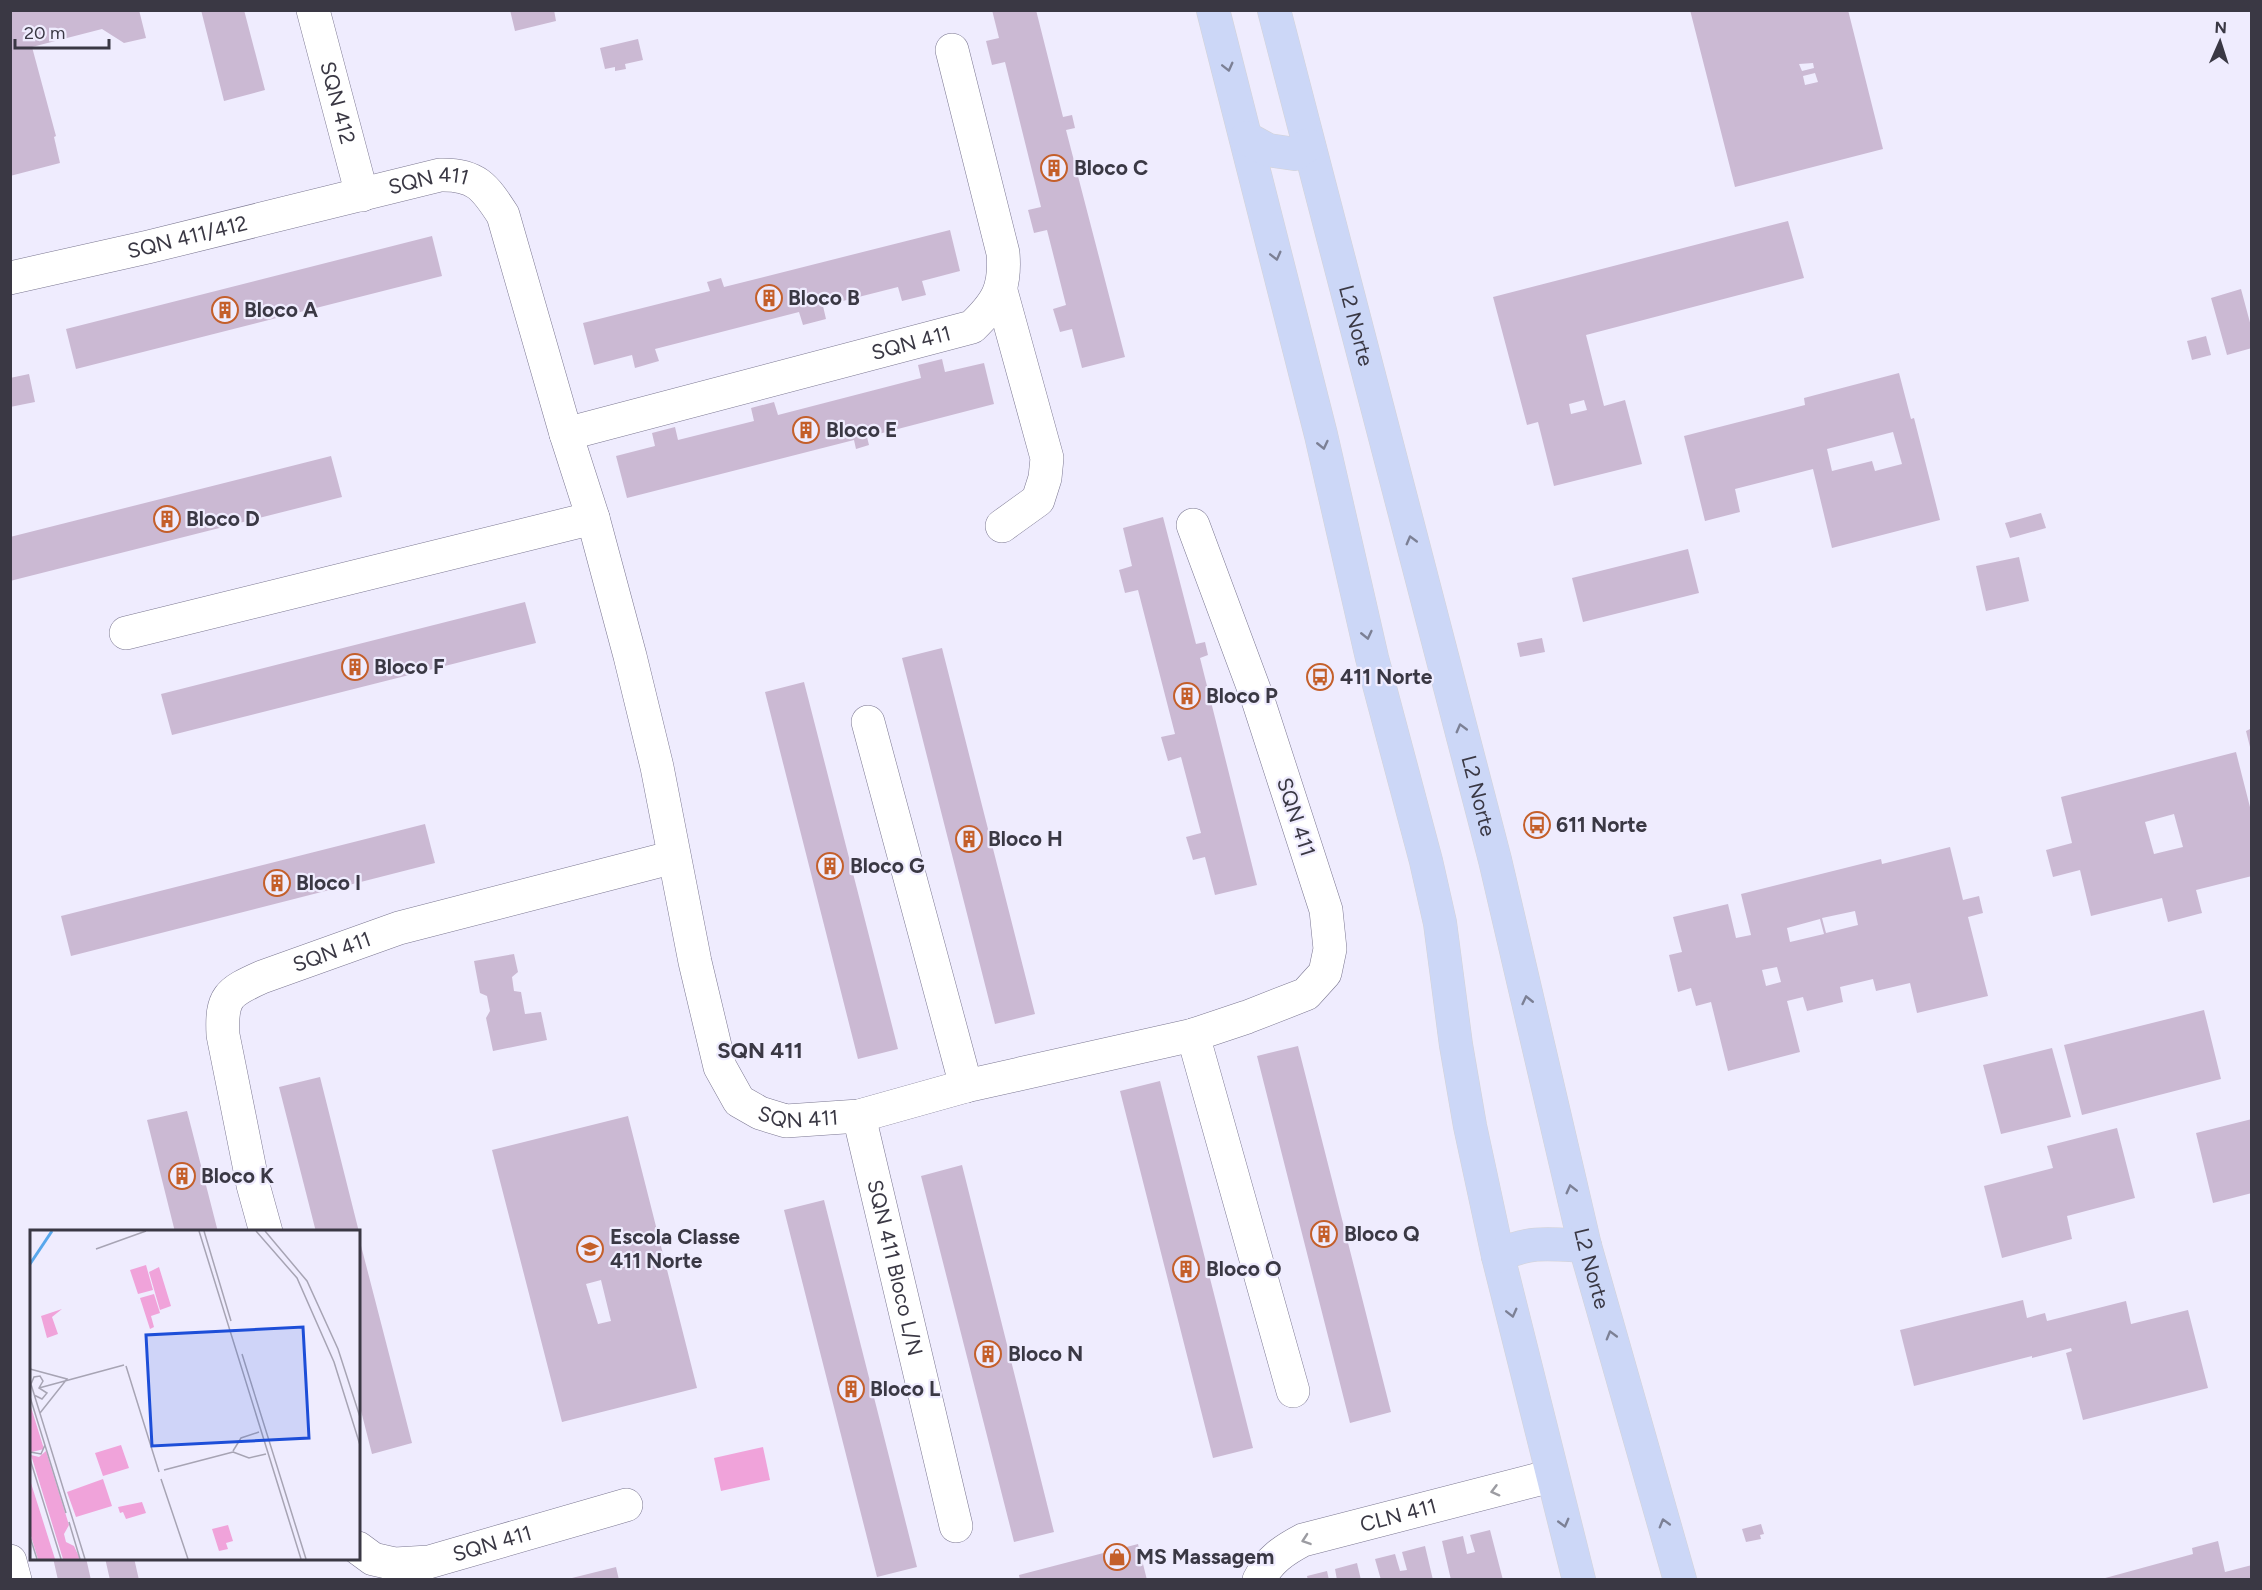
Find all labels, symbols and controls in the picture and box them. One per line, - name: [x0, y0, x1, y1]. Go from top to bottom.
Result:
- scale bar: [15, 12, 110, 50]
- north arrow: [2190, 12, 2250, 72]
- text: N: [2214, 18, 2227, 37]
- text: 20 m: [24, 22, 65, 44]
- street label: SQN 412: [315, 59, 361, 147]
- one-way arrow: [1221, 61, 1233, 72]
- building icon: Bloco C: [1039, 153, 1069, 183]
- place label: Bloco C: [1074, 155, 1148, 180]
- street label: SQN 411: [386, 162, 472, 199]
- street label: SQN 411/412: [125, 210, 250, 263]
- one-way arrow: [1269, 250, 1281, 261]
- street label: L2 Norte: [1334, 282, 1379, 369]
- building icon: Bloco B: [754, 283, 784, 313]
- place label: Bloco B: [788, 285, 860, 310]
- building icon: Bloco A: [210, 295, 240, 325]
- place label: Bloco A: [244, 297, 318, 322]
- street label: SQN 411: [869, 320, 954, 365]
- building icon: Bloco E: [791, 415, 821, 445]
- place label: Bloco E: [826, 417, 897, 442]
- one-way arrow: [1316, 440, 1329, 450]
- building icon: Bloco D: [152, 504, 182, 534]
- place label: Bloco D: [186, 506, 260, 531]
- one-way arrow: [1405, 535, 1418, 545]
- one-way arrow: [1360, 630, 1373, 640]
- building icon: Bloco F: [340, 652, 370, 682]
- place label: Bloco F: [374, 654, 445, 679]
- bus stop icon: 411 Norte: [1305, 662, 1335, 692]
- place label: 411 Norte: [1340, 664, 1433, 689]
- building icon: Bloco P: [1172, 681, 1202, 711]
- place label: Bloco P: [1206, 683, 1278, 708]
- one-way arrow: [1456, 724, 1468, 734]
- street label: L2 Norte: [1456, 753, 1501, 839]
- street label: SQN 411: [1272, 774, 1321, 859]
- bus stop icon: 611 Norte: [1522, 810, 1552, 840]
- place label: 611 Norte: [1556, 812, 1648, 837]
- building icon: Bloco H: [954, 824, 984, 854]
- place label: Bloco H: [988, 826, 1063, 851]
- building icon: Bloco G: [815, 851, 845, 881]
- place label: Bloco G: [850, 853, 925, 878]
- building icon: Bloco I: [262, 868, 292, 898]
- place label: Bloco I: [296, 870, 361, 895]
- street label: SQN 411: [289, 926, 374, 977]
- one-way arrow: [1521, 995, 1534, 1005]
- district label: SQN 411: [717, 1037, 803, 1064]
- street label: SQN 411: [755, 1100, 839, 1133]
- building icon: Bloco K: [167, 1161, 197, 1191]
- place label: Bloco K: [201, 1163, 274, 1188]
- street label: SQN 411 Bloco L/N: [863, 1177, 928, 1358]
- one-way arrow: [1566, 1185, 1579, 1195]
- building icon: Bloco Q: [1309, 1219, 1339, 1249]
- place label: Bloco Q: [1344, 1221, 1419, 1246]
- place label: Escola Classe 411 Norte: [610, 1224, 740, 1273]
- street label: L2 Norte: [1569, 1226, 1615, 1312]
- inset map: [30, 1230, 360, 1560]
- school or university icon: Escola Classe 411 Norte: [575, 1234, 605, 1264]
- building icon: Bloco O: [1171, 1254, 1201, 1284]
- place label: Bloco O: [1206, 1256, 1281, 1281]
- one-way arrow: [1504, 1308, 1517, 1318]
- one-way arrow: [1605, 1331, 1618, 1341]
- building icon: Bloco N: [973, 1339, 1003, 1369]
- place label: Bloco N: [1008, 1341, 1083, 1366]
- building icon: Bloco L: [836, 1374, 866, 1404]
- place label: Bloco L: [870, 1376, 940, 1401]
- one-way arrow: [1490, 1484, 1501, 1496]
- street label: CLN 411: [1357, 1493, 1439, 1537]
- one-way arrow: [1556, 1518, 1569, 1528]
- one-way arrow: [1659, 1518, 1671, 1529]
- street label: SQN 411: [450, 1520, 535, 1567]
- one-way arrow: [1301, 1533, 1312, 1545]
- shop icon: MS Massagem: [1102, 1542, 1132, 1572]
- place label: MS Massagem: [1136, 1544, 1274, 1569]

